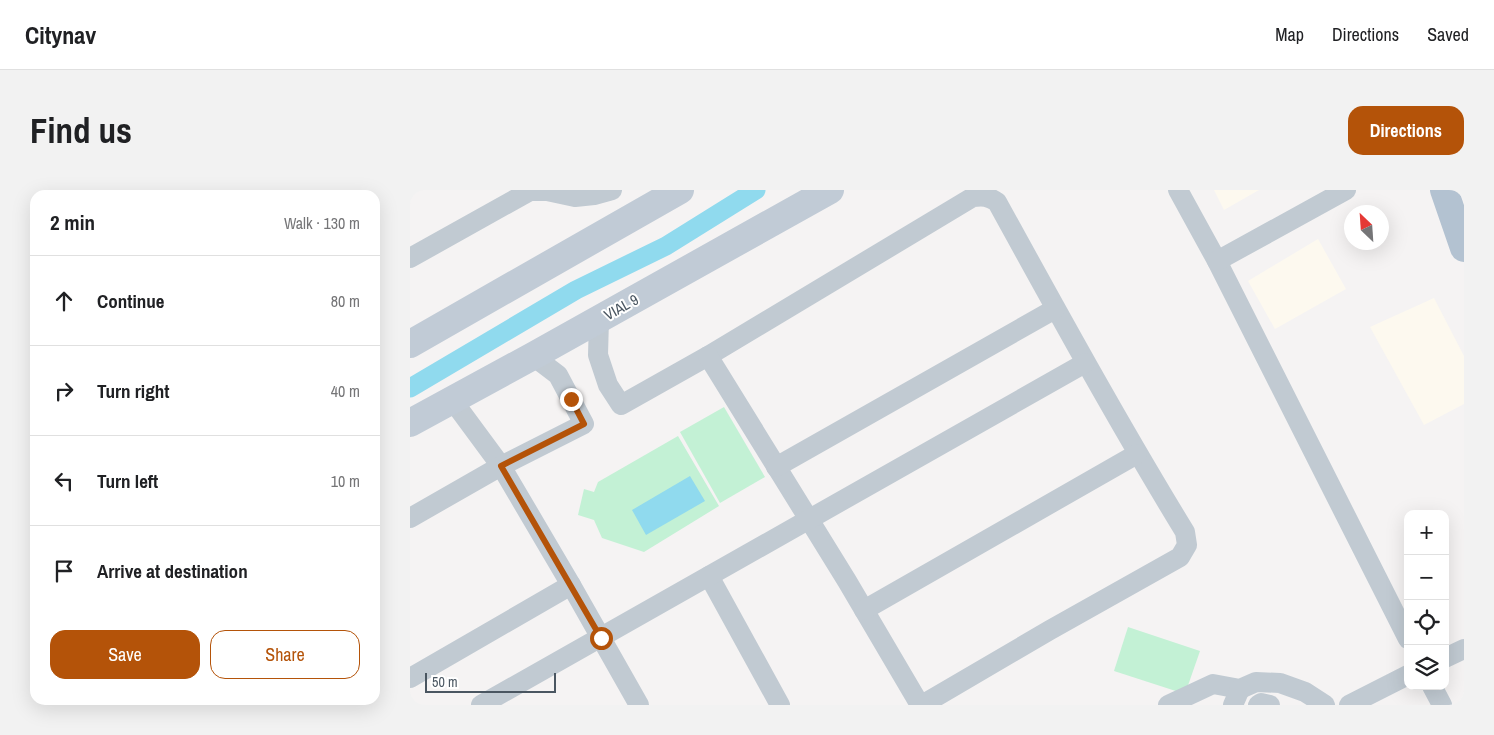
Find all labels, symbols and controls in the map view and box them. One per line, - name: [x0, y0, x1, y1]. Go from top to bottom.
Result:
- text: Citynav: [25, 19, 96, 51]
- text: Map: [1275, 22, 1304, 47]
- text: Directions: [1332, 22, 1399, 47]
- text: Saved: [1427, 22, 1469, 47]
- button: Directions: [1348, 106, 1464, 155]
- text: Find us: [30, 107, 132, 154]
- north arrow: [1344, 205, 1389, 250]
- text: 2 min: [50, 208, 95, 237]
- text: Walk · 130 m: [284, 212, 360, 234]
- icon: ahead: [50, 287, 78, 315]
- text: Continue: [97, 288, 165, 314]
- street label: VIAL 9: [600, 289, 642, 325]
- text: 80 m: [331, 290, 360, 312]
- icon: right: [50, 377, 78, 405]
- text: Turn right: [97, 378, 169, 404]
- text: 40 m: [331, 380, 360, 402]
- route end: [560, 388, 583, 411]
- icon: left: [50, 467, 78, 495]
- text: Turn left: [97, 468, 158, 494]
- text: 10 m: [331, 470, 360, 492]
- map controls: [1404, 510, 1449, 690]
- button: +: [1404, 510, 1449, 555]
- button: −: [1404, 555, 1449, 600]
- icon: arrive: [50, 557, 78, 585]
- text: Arrive at destination: [97, 558, 248, 584]
- button: locate: [1404, 600, 1449, 645]
- route start: [590, 627, 613, 650]
- button: Save: [50, 630, 200, 679]
- button: Share: [210, 630, 360, 679]
- button: layers: [1404, 645, 1449, 690]
- scale bar: [425, 670, 556, 693]
- text: 50 m: [432, 673, 458, 691]

